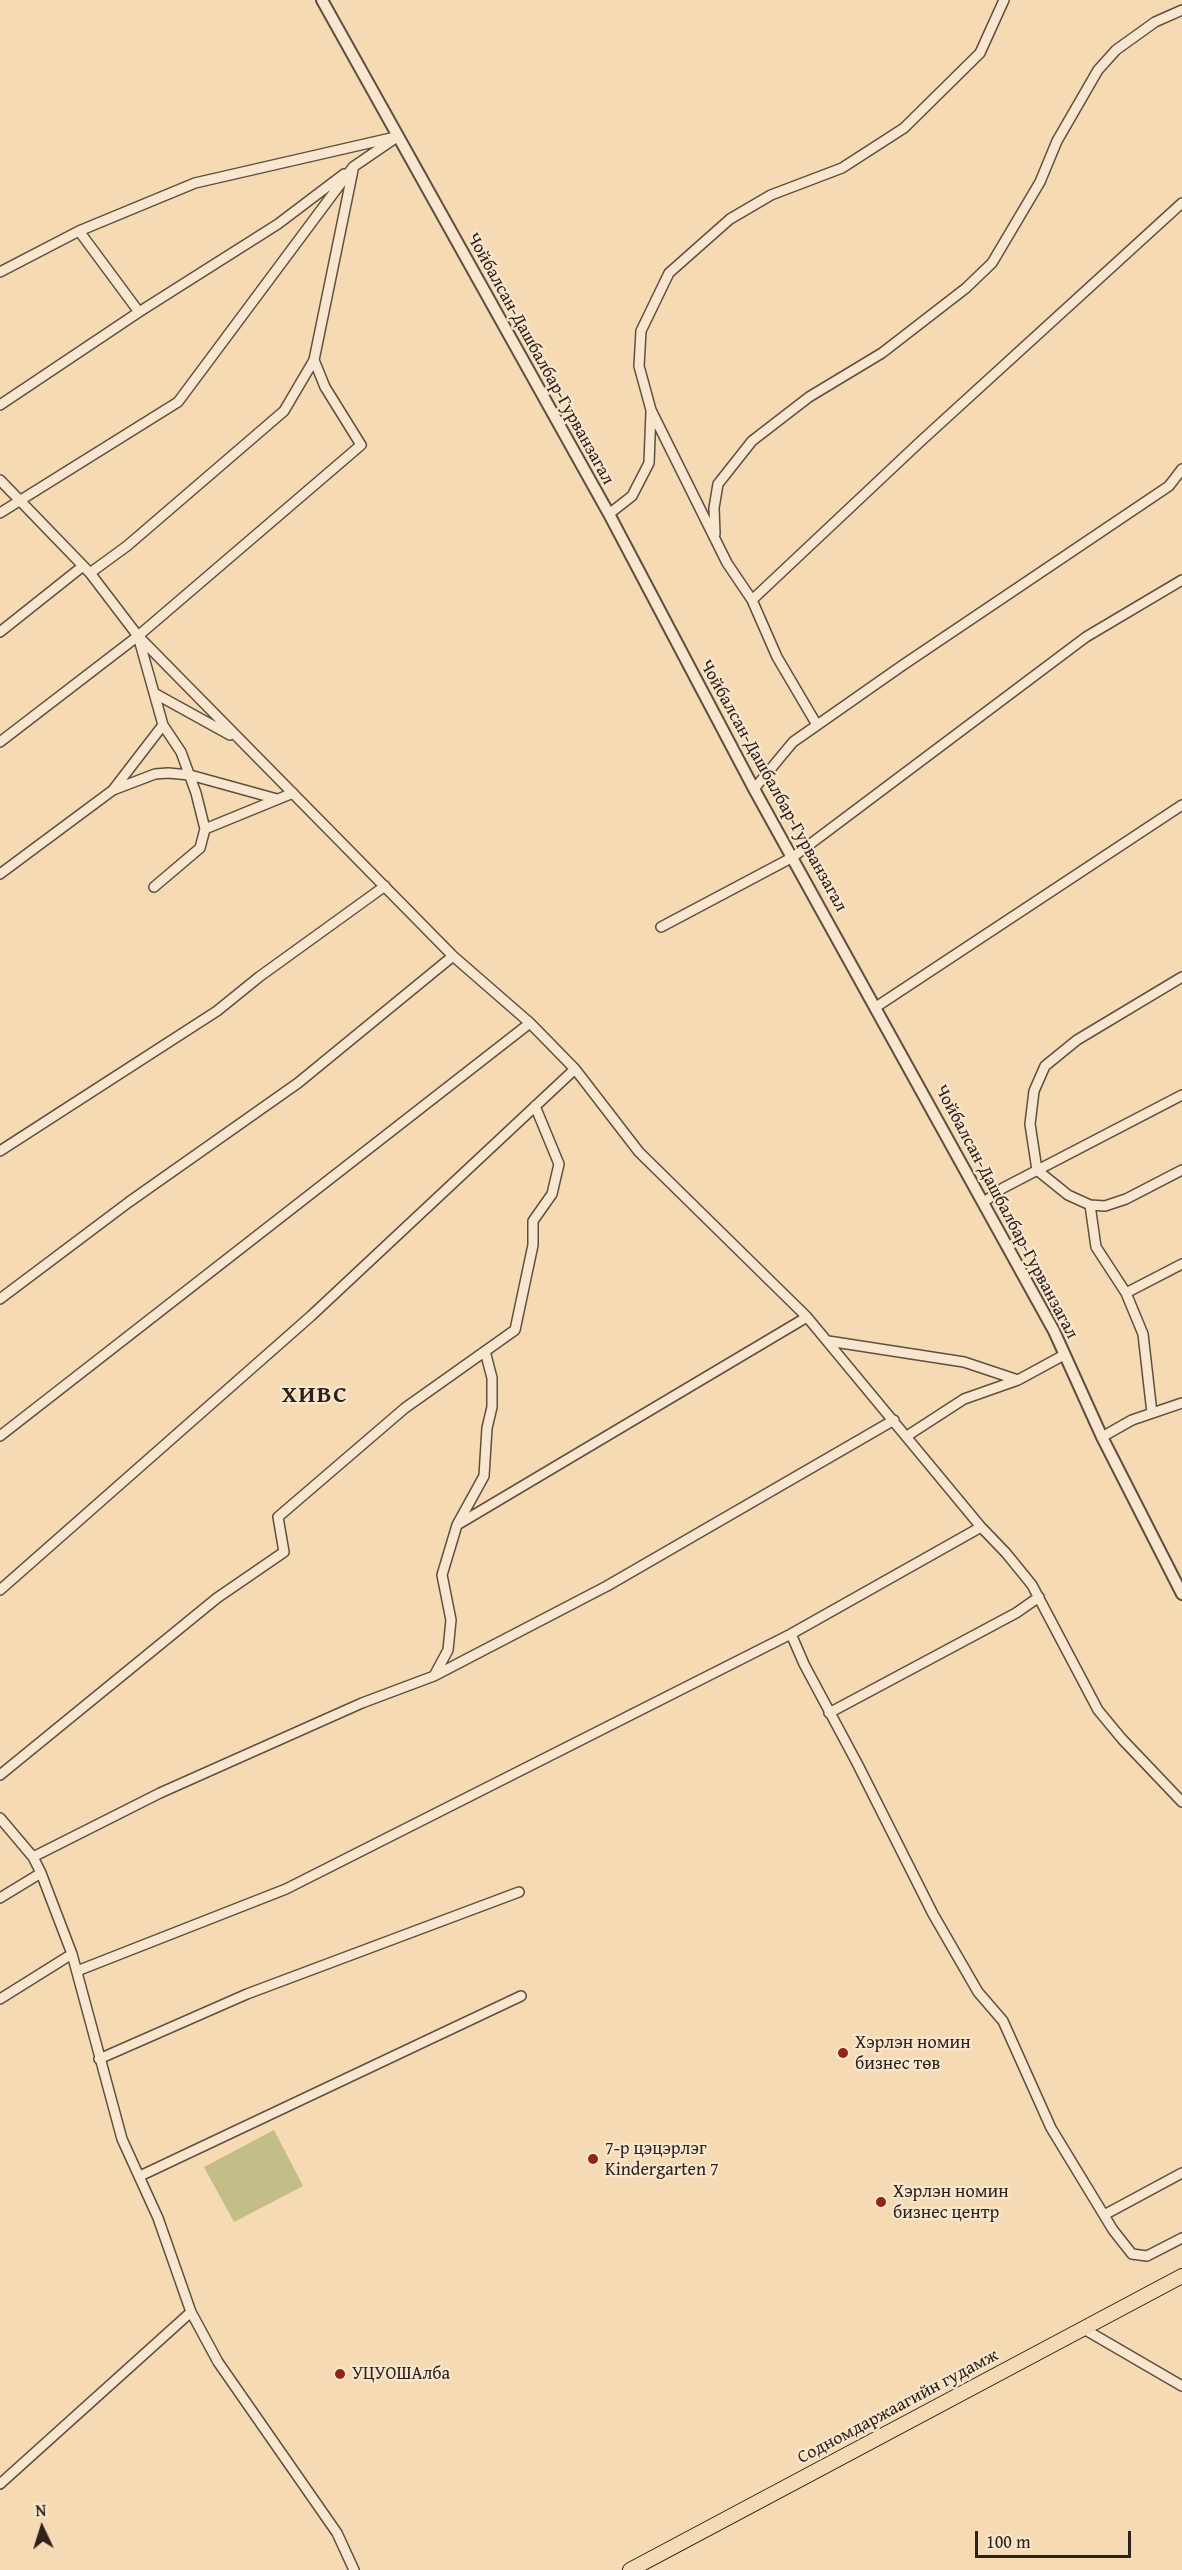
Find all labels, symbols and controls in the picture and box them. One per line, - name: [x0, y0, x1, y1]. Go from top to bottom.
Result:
- street label: Чойбалсан-Дашбалбар-Гурванзагал: [462, 229, 618, 489]
- street label: Чойбалсан-Дашбалбар-Гурванзагал: [695, 656, 851, 916]
- street label: Чойбалсан-Дашбалбар-Гурванзагал: [930, 1081, 1082, 1343]
- district label: ХИВС: [282, 1382, 348, 1410]
- place label: Хэрлэн номин бизнес төв: [855, 2032, 971, 2074]
- marker: Хэрлэн номин бизнес төв: [836, 2046, 850, 2060]
- place label: 7-р цэцэрлэг Kindergarten 7: [605, 2138, 719, 2180]
- marker: 7-р цэцэрлэг Kindergarten 7: [586, 2152, 600, 2166]
- place label: Хэрлэн номин бизнес центр: [893, 2181, 1009, 2224]
- marker: Хэрлэн номин бизнес центр: [874, 2195, 888, 2209]
- street label: Содномдаржаагийн гудамж: [794, 2345, 1002, 2469]
- place label: УЦУОШАлба: [352, 2363, 450, 2385]
- marker: УЦУОШАлба: [333, 2367, 347, 2381]
- north arrow: [12, 2498, 72, 2558]
- text: N: [35, 2498, 47, 2522]
- scale bar: [978, 2519, 1134, 2557]
- text: 100 m: [986, 2528, 1031, 2555]

